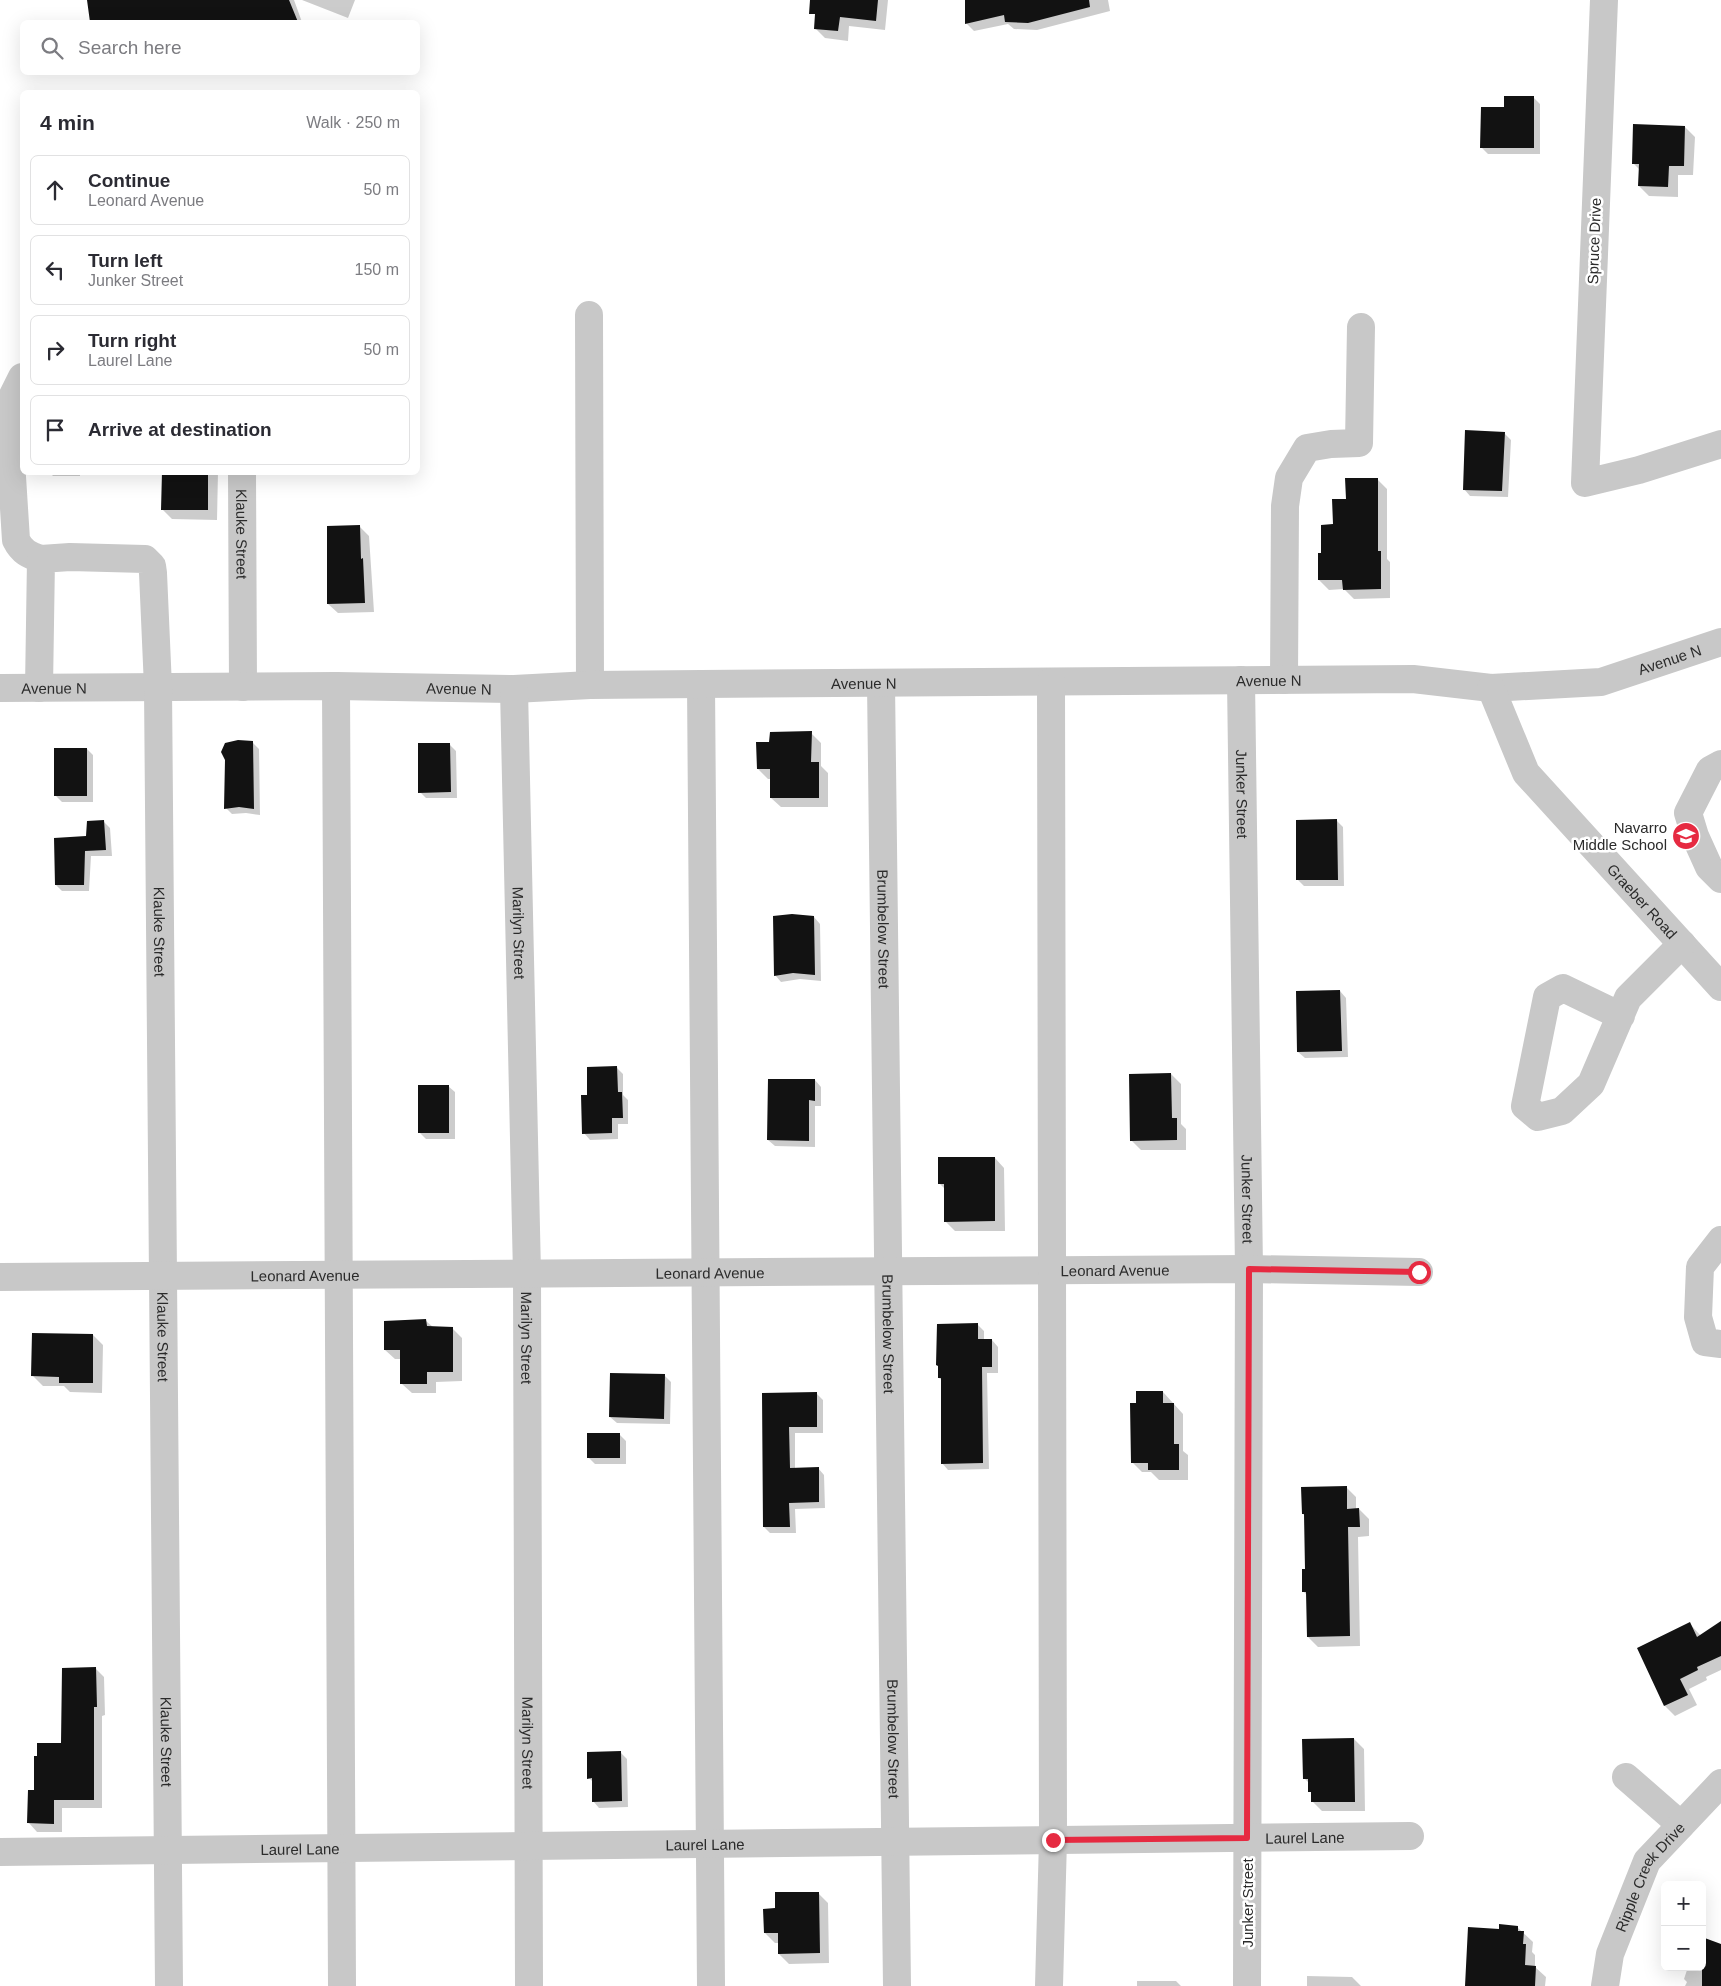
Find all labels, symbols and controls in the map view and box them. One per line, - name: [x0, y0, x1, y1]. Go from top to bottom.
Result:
- search box: [20, 20, 420, 75]
- icon: search: [38, 34, 66, 62]
- text: Search here: [78, 37, 182, 58]
- text: 4 min: [40, 111, 95, 134]
- text: Walk · 250 m: [306, 114, 400, 131]
- text: Continue: [88, 170, 170, 191]
- icon: ahead: [41, 176, 69, 204]
- text: 50 m: [363, 181, 399, 198]
- text: Leonard Avenue: [88, 192, 204, 209]
- street label: Spruce Drive: [1584, 197, 1604, 285]
- text: Turn left: [88, 250, 163, 271]
- icon: left: [41, 256, 69, 284]
- text: 150 m: [355, 261, 399, 278]
- text: Junker Street: [88, 272, 183, 289]
- text: Turn right: [88, 330, 176, 351]
- icon: right: [41, 336, 69, 364]
- text: 50 m: [363, 341, 399, 358]
- text: Laurel Lane: [88, 352, 173, 369]
- icon: arrive: [41, 416, 69, 444]
- text: Arrive at destination: [88, 419, 272, 440]
- street label: Klauke Street: [234, 489, 251, 580]
- street label: Avenue N: [1636, 641, 1703, 678]
- street label: Avenue N: [1236, 671, 1302, 689]
- street label: Avenue N: [831, 674, 897, 692]
- street label: Avenue N: [21, 679, 87, 696]
- street label: Avenue N: [426, 679, 492, 697]
- street label: Junker Street: [1233, 749, 1252, 840]
- place label: Navarro Middle School: [1573, 819, 1667, 853]
- school or university icon: Navarro Middle School: [1671, 821, 1701, 851]
- street label: Graeber Road: [1604, 860, 1681, 942]
- street label: Brumbelow Street: [875, 869, 893, 990]
- street label: Marilyn Street: [510, 886, 529, 980]
- street label: Klauke Street: [151, 887, 169, 978]
- street label: Junker Street: [1239, 1154, 1257, 1245]
- street label: Leonard Avenue: [1060, 1261, 1170, 1279]
- route start: [1408, 1261, 1431, 1284]
- street label: Leonard Avenue: [655, 1264, 765, 1281]
- street label: Leonard Avenue: [250, 1266, 360, 1284]
- street label: Brumbelow Street: [880, 1274, 898, 1395]
- street label: Klauke Street: [155, 1292, 172, 1383]
- street label: Marilyn Street: [519, 1292, 536, 1385]
- street label: Brumbelow Street: [885, 1679, 903, 1799]
- street label: Klauke Street: [158, 1697, 176, 1788]
- street label: Marilyn Street: [520, 1697, 537, 1790]
- street label: Ripple Creek Drive: [1611, 1819, 1688, 1934]
- street label: Laurel Lane: [1265, 1828, 1345, 1846]
- route end: [1042, 1829, 1065, 1852]
- street label: Laurel Lane: [665, 1835, 745, 1853]
- street label: Laurel Lane: [260, 1840, 340, 1858]
- street label: Junker Street: [1239, 1858, 1256, 1948]
- map controls: [1661, 1881, 1706, 1971]
- button: +: [1661, 1881, 1706, 1926]
- button: −: [1661, 1926, 1706, 1971]

